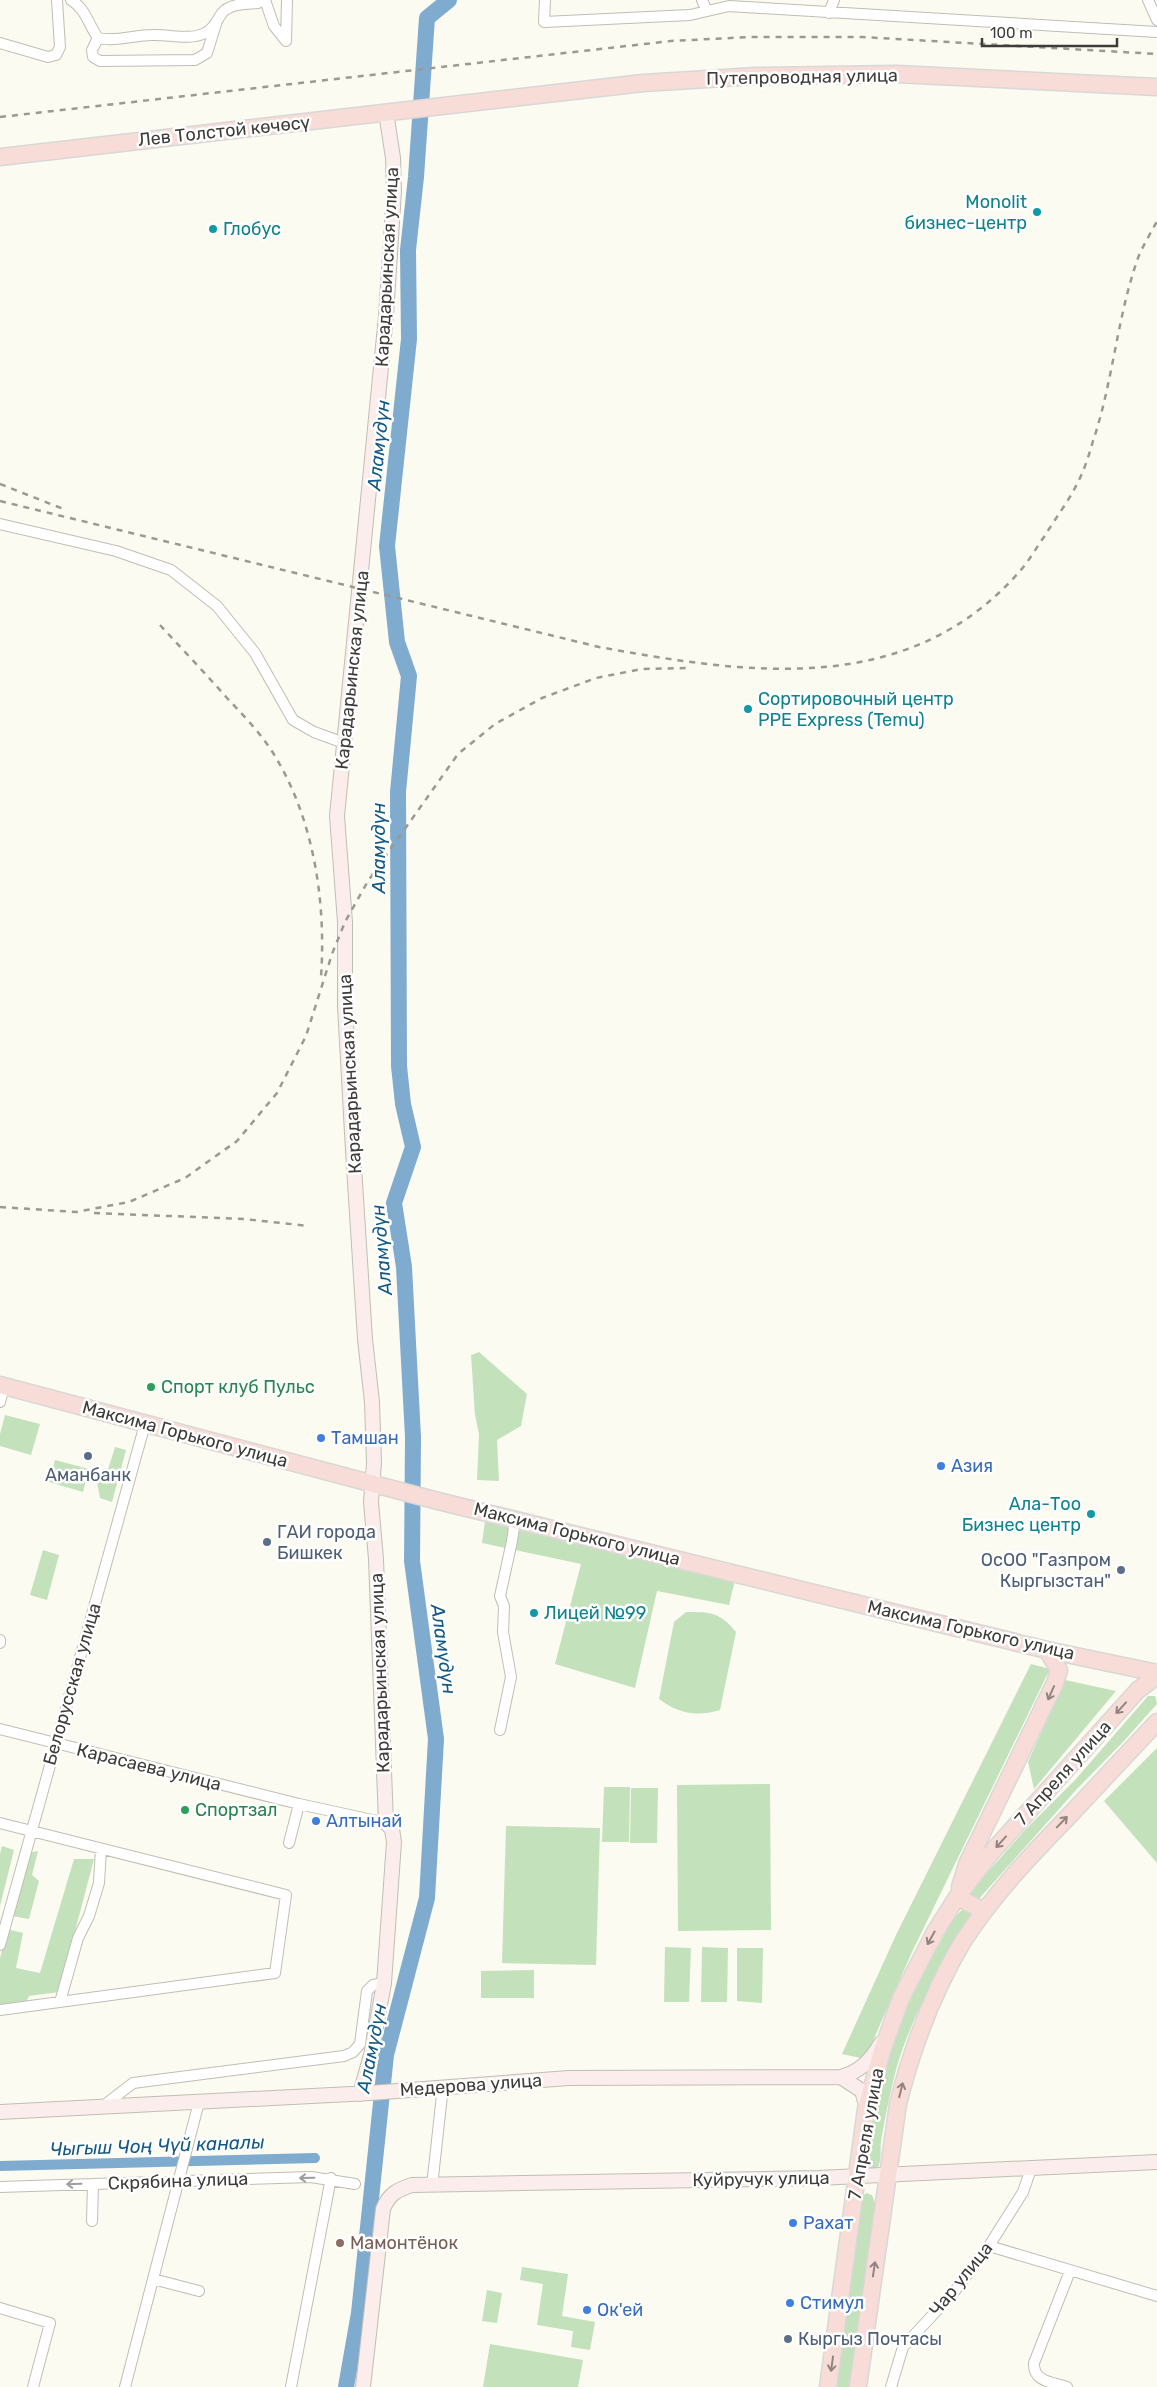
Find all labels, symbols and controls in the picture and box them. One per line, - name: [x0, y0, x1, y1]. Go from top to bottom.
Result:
- scale bar: [982, 15, 1117, 47]
- text: 100 m: [990, 24, 1032, 42]
- street label: Путепроводная улица: [706, 64, 898, 90]
- street label: Лев Толстой көчөсү: [137, 111, 312, 151]
- street label: Карадарьинская улица: [371, 167, 403, 367]
- place label: Monolit бизнес-центр: [905, 191, 1027, 234]
- marker: Monolit бизнес-центр: [1031, 206, 1043, 218]
- place label: Глобус: [223, 218, 281, 240]
- marker: Глобус: [207, 223, 219, 235]
- water label: Аламүдүн: [362, 398, 395, 492]
- street label: Карадарьинская улица: [331, 569, 373, 771]
- place label: Сортировочный центр PPE Express (Temu): [758, 688, 954, 731]
- marker: Сортировочный центр PPE Express (Temu): [742, 703, 754, 715]
- water label: Аламүдүн: [367, 802, 390, 894]
- street label: Карадарьинская улица: [334, 974, 366, 1174]
- water label: Аламүдүн: [366, 1203, 397, 1297]
- place label: Спорт клуб Пульс: [161, 1376, 315, 1398]
- marker: Спорт клуб Пульс: [145, 1381, 157, 1393]
- street label: Максима Горького улица: [80, 1396, 290, 1472]
- place label: Тамшан: [331, 1427, 399, 1449]
- marker: Тамшан: [315, 1432, 327, 1444]
- marker: Аманбанк: [82, 1450, 94, 1462]
- place label: Азия: [951, 1455, 993, 1477]
- marker: Азия: [935, 1460, 947, 1472]
- place label: Аманбанк: [45, 1464, 131, 1486]
- place label: Ала-Тоо Бизнес центр: [962, 1493, 1081, 1536]
- street label: Максима Горького улица: [472, 1498, 682, 1570]
- marker: Ала-Тоо Бизнес центр: [1085, 1508, 1097, 1520]
- place label: ГАИ города Бишкек: [277, 1521, 376, 1564]
- marker: ГАИ города Бишкек: [261, 1536, 273, 1548]
- place label: ОсОО "Газпром Кыргызстан": [981, 1549, 1111, 1592]
- marker: ОсОО "Газпром Кыргызстан": [1115, 1564, 1127, 1576]
- street label: Карадарьинская улица: [366, 1573, 394, 1773]
- street label: Максима Горького улица: [865, 1595, 1077, 1665]
- street label: Белорусская улица: [38, 1600, 106, 1768]
- water label: Аламүдүн: [426, 1602, 461, 1696]
- place label: Лицей №99: [544, 1602, 646, 1624]
- marker: Лицей №99: [528, 1607, 540, 1619]
- one-way arrow: [1045, 1685, 1055, 1700]
- one-way arrow: [1115, 1702, 1127, 1715]
- street label: 7 Апреля улица: [1010, 1716, 1116, 1830]
- street label: Карасаева улица: [74, 1738, 224, 1796]
- place label: Спортзал: [195, 1799, 278, 1821]
- marker: Спортзал: [179, 1804, 191, 1816]
- place label: Алтынай: [326, 1810, 402, 1832]
- marker: Алтынай: [310, 1815, 322, 1827]
- one-way arrow: [1056, 1816, 1068, 1829]
- one-way arrow: [995, 1836, 1007, 1849]
- one-way arrow: [926, 1931, 936, 1945]
- water label: Аламүдүн: [351, 2001, 391, 2096]
- street label: 7 Апреля улица: [844, 2066, 888, 2202]
- street label: Медерова улица: [399, 2069, 543, 2101]
- one-way arrow: [897, 2082, 906, 2098]
- water label: Чыгыш Чоң Чүй каналы: [49, 2130, 265, 2161]
- street label: Куйручук улица: [692, 2167, 830, 2191]
- street label: Скрябина улица: [107, 2168, 249, 2194]
- one-way arrow: [299, 2173, 315, 2182]
- one-way arrow: [67, 2180, 83, 2189]
- place label: Рахат: [803, 2212, 853, 2234]
- marker: Рахат: [787, 2217, 799, 2229]
- place label: Мамонтёнок: [350, 2232, 458, 2254]
- marker: Мамонтёнок: [334, 2237, 346, 2249]
- street label: Чар улица: [925, 2238, 997, 2320]
- one-way arrow: [869, 2262, 879, 2278]
- place label: Стимул: [800, 2292, 864, 2314]
- marker: Стимул: [784, 2297, 796, 2309]
- place label: Ок'ей: [597, 2299, 643, 2321]
- marker: Ок'ей: [581, 2304, 593, 2316]
- place label: Кыргыз Почтасы: [798, 2328, 942, 2350]
- marker: Кыргыз Почтасы: [782, 2333, 794, 2345]
- one-way arrow: [826, 2356, 836, 2372]

